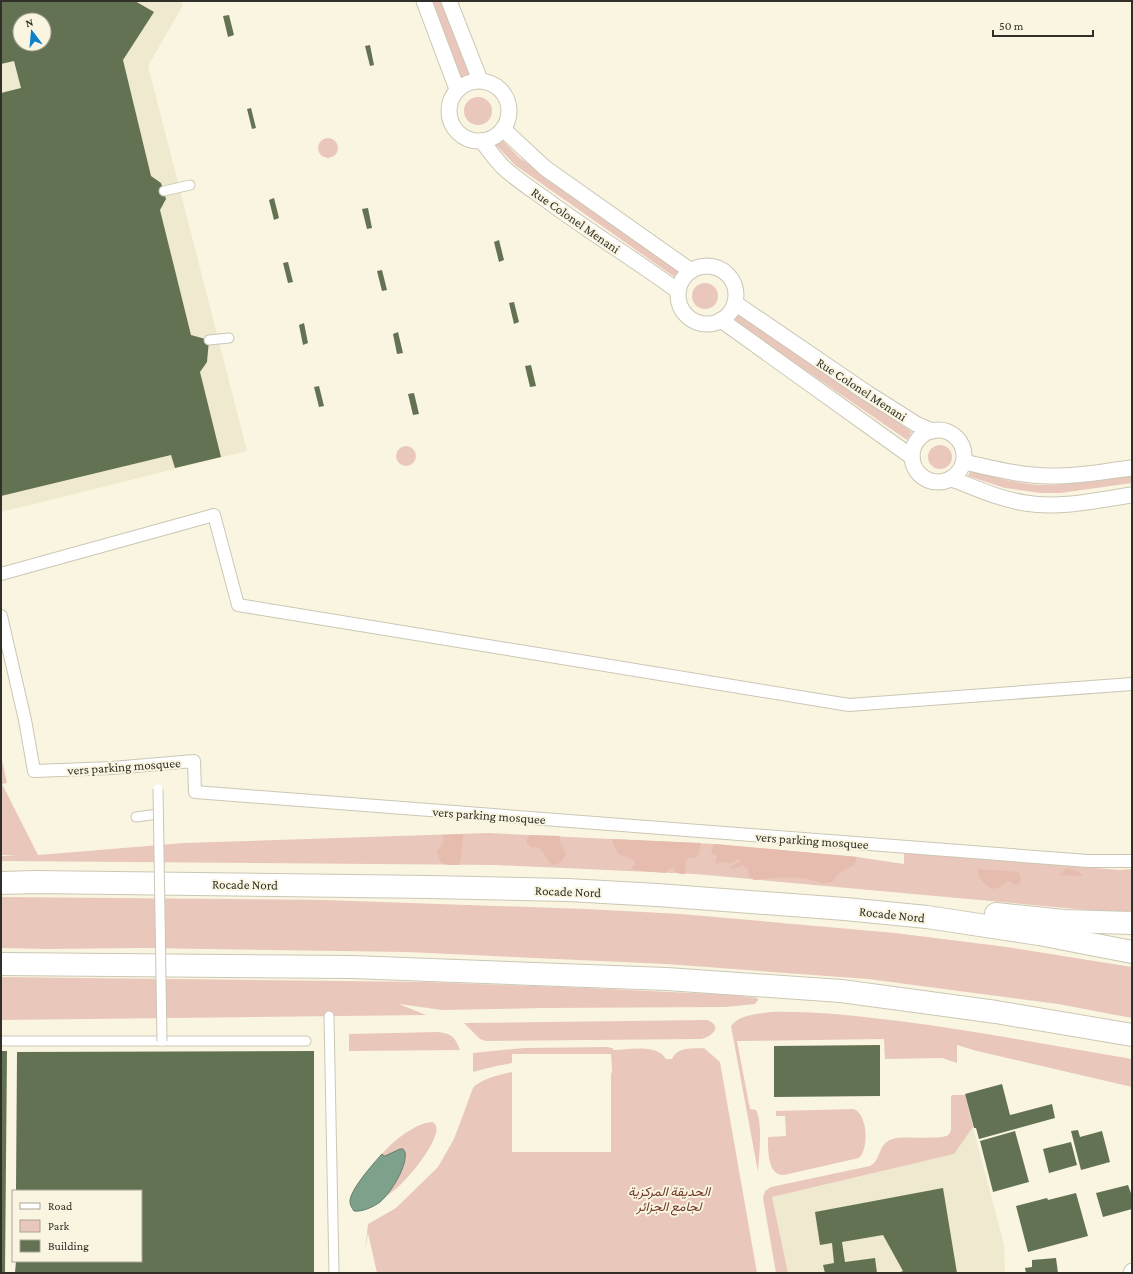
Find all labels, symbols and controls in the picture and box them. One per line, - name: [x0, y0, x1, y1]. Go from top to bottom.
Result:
- north arrow: [12, 12, 52, 52]
- scale bar: [993, 12, 1093, 38]
- text: N: [24, 15, 35, 29]
- text: 50 m: [999, 19, 1024, 33]
- street label: Rue Colonel Menani: [529, 184, 623, 257]
- street label: Rue Colonel Menani: [814, 355, 910, 424]
- street label: vers parking mosquee: [66, 755, 181, 778]
- street label: vers parking mosquee: [431, 804, 546, 827]
- street label: vers parking mosquee: [754, 829, 869, 852]
- street label: Rocade Nord: [212, 876, 278, 893]
- street label: Rocade Nord: [535, 883, 601, 900]
- street label: Rocade Nord: [858, 904, 926, 925]
- park label: الحديقة المركزية لجامع الجزائر: [628, 1184, 712, 1216]
- legend: [12, 1190, 142, 1262]
- text: Road: [48, 1199, 73, 1213]
- text: Park: [48, 1219, 70, 1233]
- text: Building: [48, 1239, 89, 1253]

